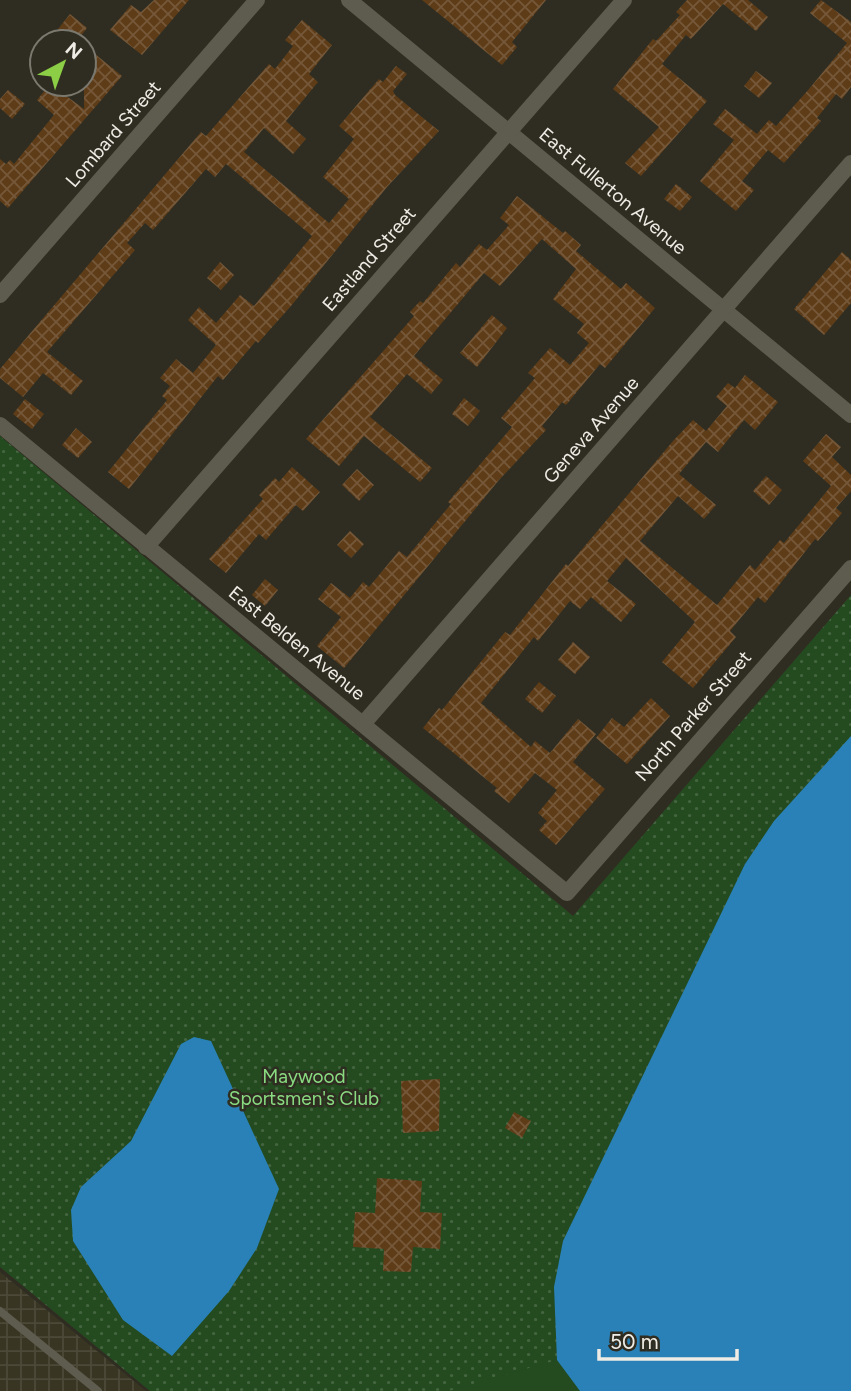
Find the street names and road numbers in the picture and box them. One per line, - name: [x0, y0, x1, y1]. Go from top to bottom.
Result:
- street label: Lombard Street: [61, 76, 165, 192]
- street label: East Fullerton Avenue: [535, 123, 691, 259]
- street label: Eastland Street: [318, 202, 420, 316]
- street label: Geneva Avenue: [538, 372, 644, 488]
- street label: East Belden Avenue: [224, 581, 370, 705]
- street label: North Parker Street: [630, 646, 756, 786]

